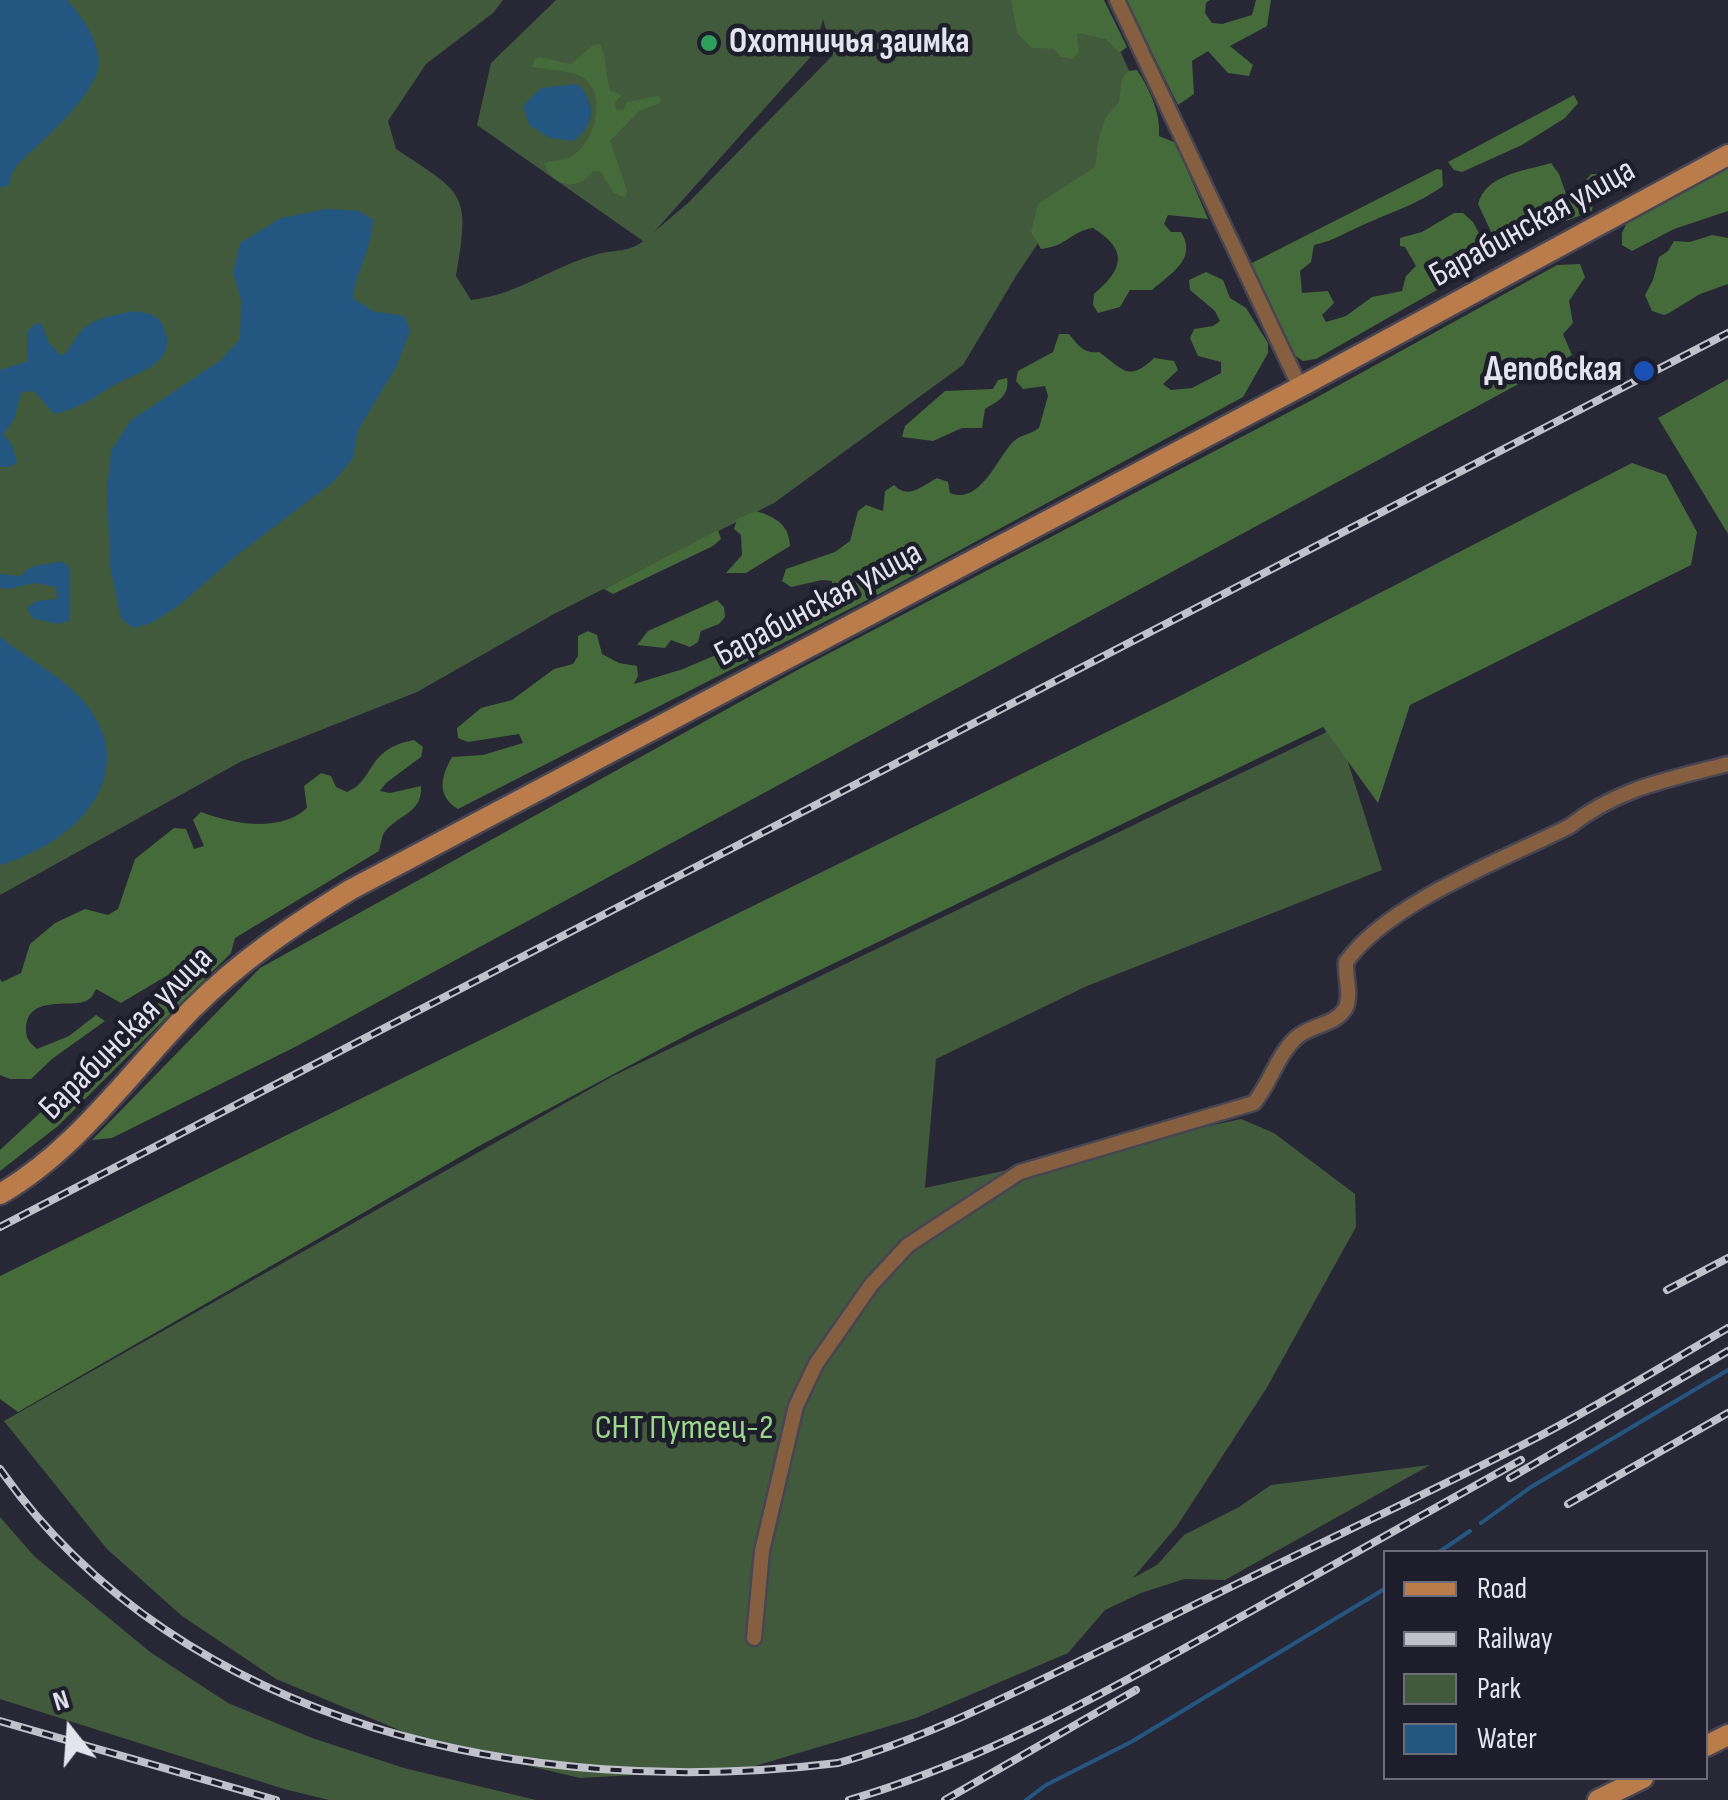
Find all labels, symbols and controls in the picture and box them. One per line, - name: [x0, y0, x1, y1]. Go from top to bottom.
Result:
- place label: Охотничья заимка: [729, 22, 970, 64]
- marker: Охотничья заимка: [698, 32, 720, 54]
- street label: Барабинская улица: [1423, 150, 1643, 298]
- place label: Деповская: [1484, 350, 1622, 392]
- marker: Деповская: [1631, 358, 1657, 384]
- street label: Барабинская улица: [708, 533, 930, 677]
- street label: Барабинская улица: [31, 938, 223, 1130]
- park label: СНТ Путеец-2: [595, 1408, 773, 1450]
- legend: [1383, 1550, 1708, 1780]
- text: Road: [1477, 1571, 1527, 1607]
- text: Railway: [1477, 1621, 1553, 1657]
- text: Park: [1477, 1671, 1521, 1707]
- north arrow: [20, 1680, 120, 1780]
- text: N: [49, 1683, 73, 1719]
- text: Water: [1477, 1721, 1537, 1757]

